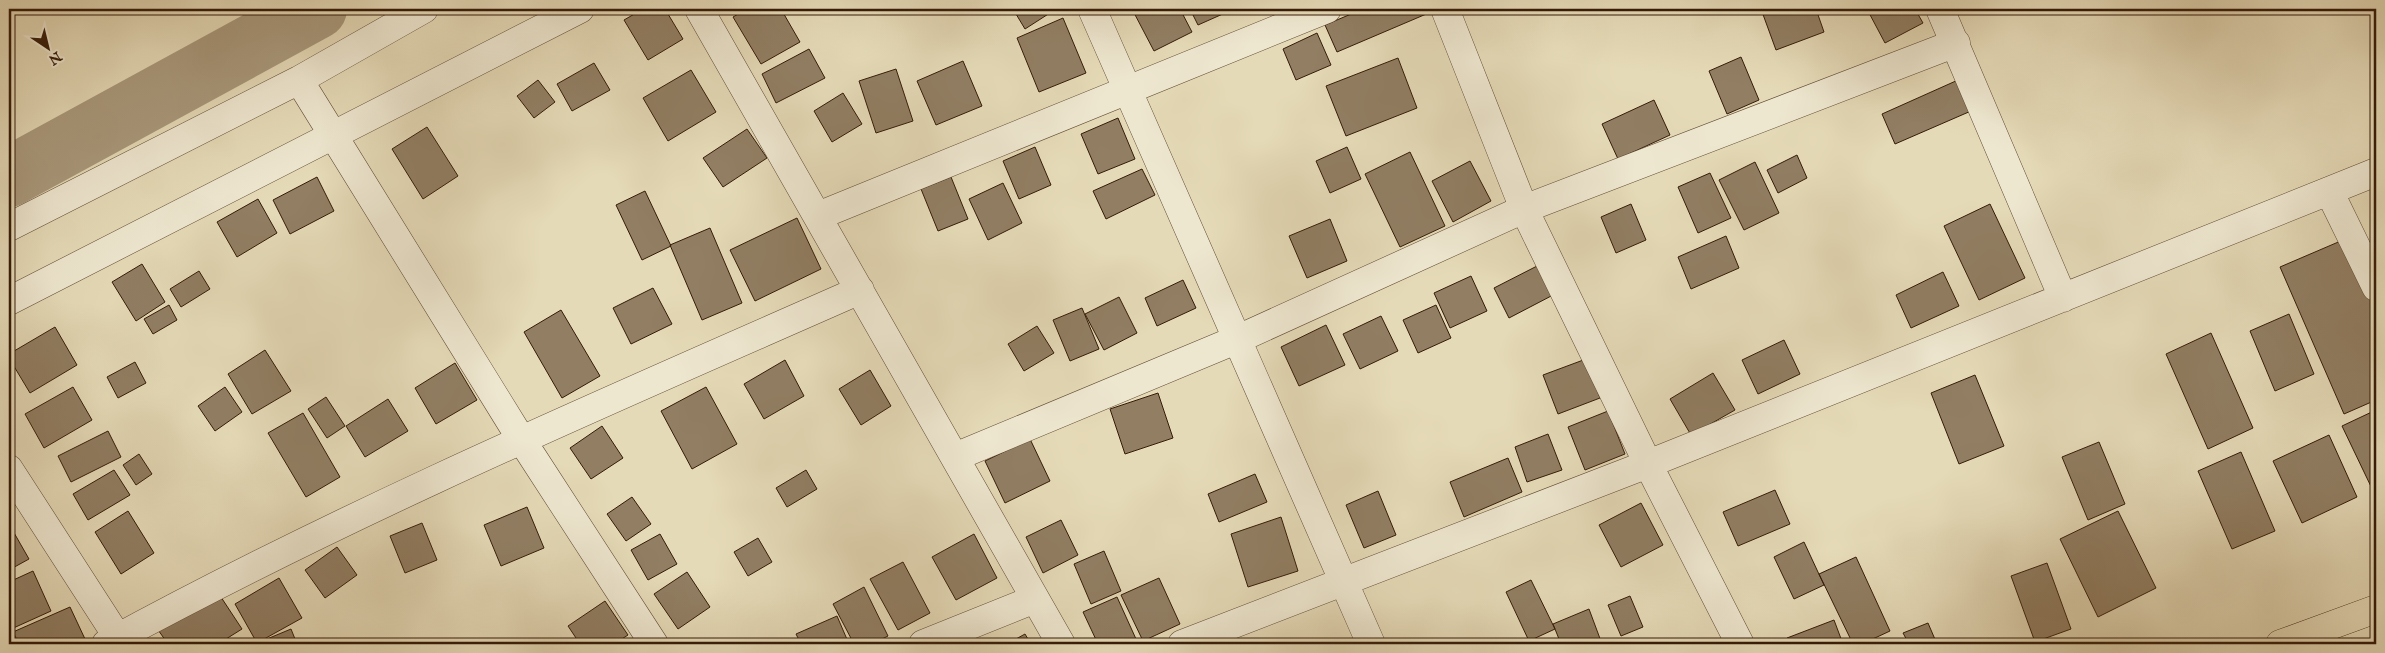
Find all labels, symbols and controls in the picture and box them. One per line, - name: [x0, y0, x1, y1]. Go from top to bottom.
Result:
- north arrow: [22, 22, 72, 72]
- text: N: [45, 46, 66, 69]

